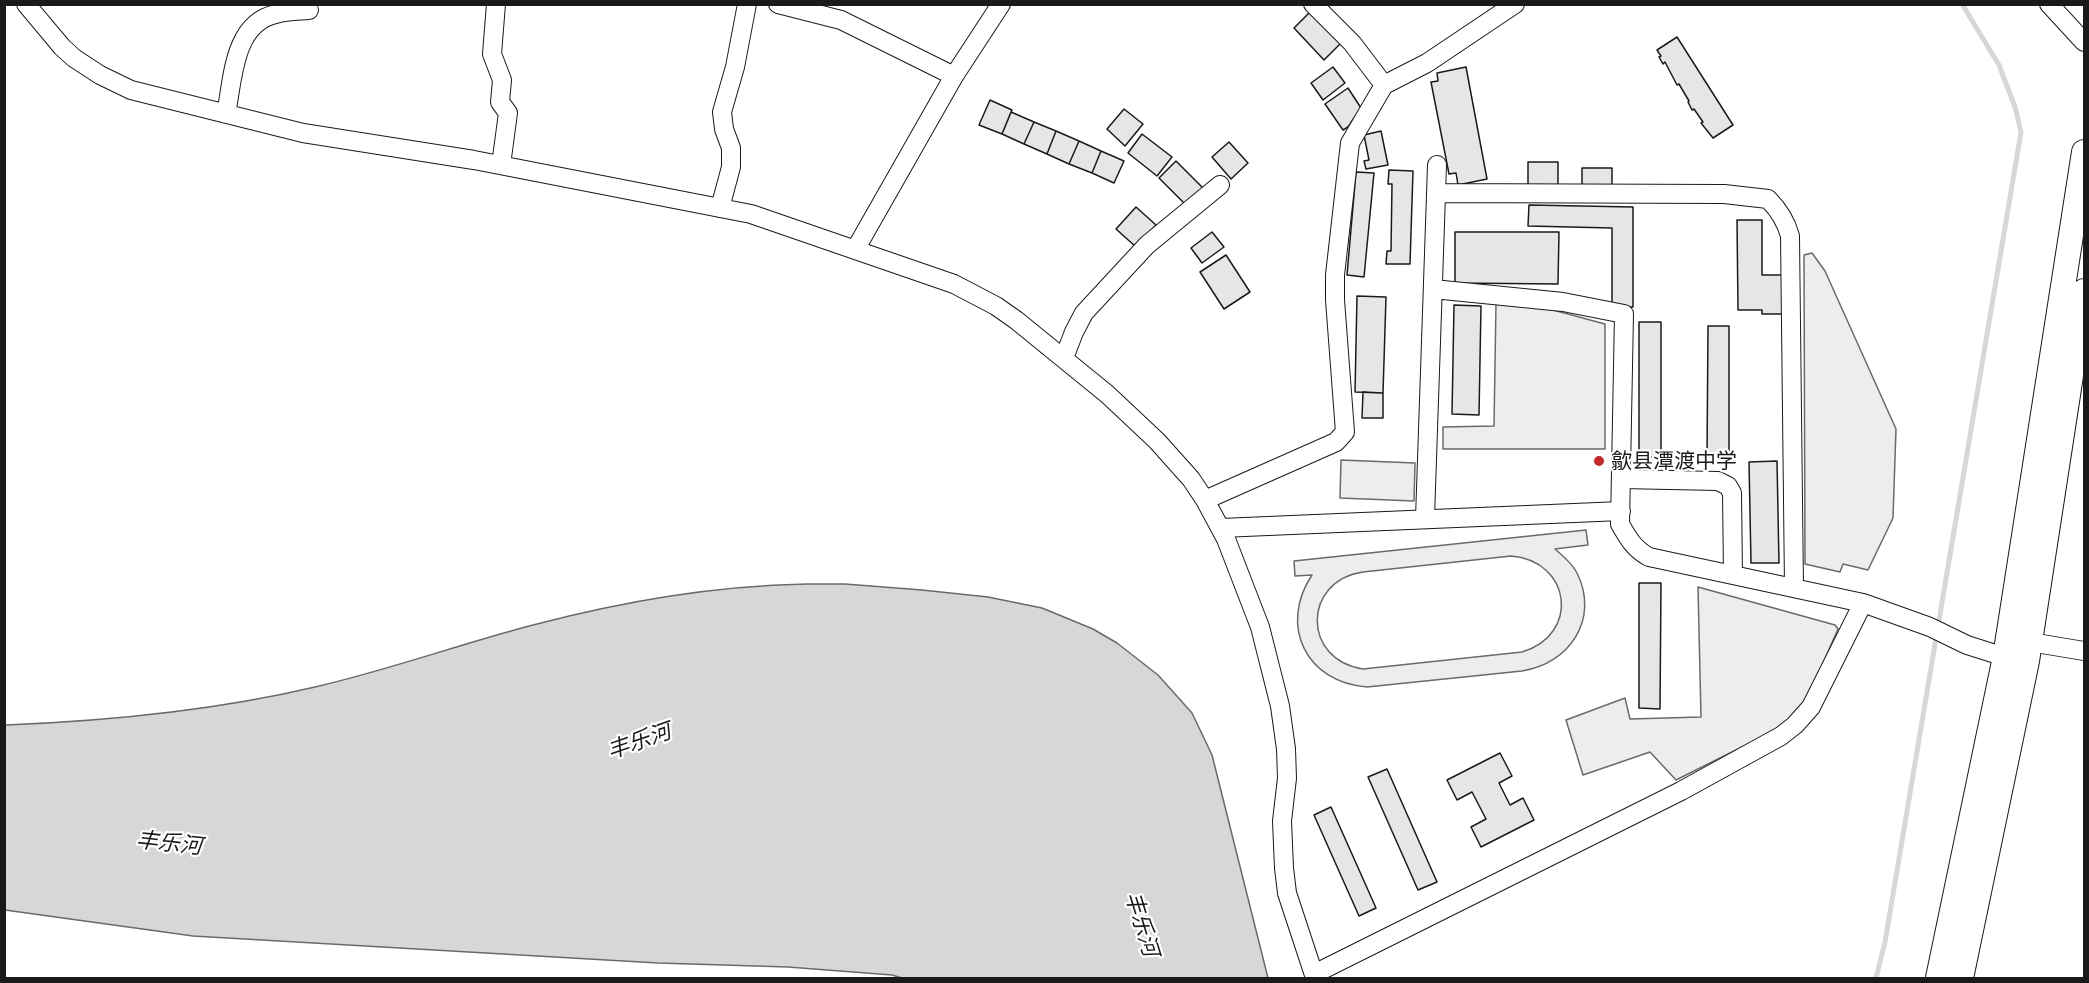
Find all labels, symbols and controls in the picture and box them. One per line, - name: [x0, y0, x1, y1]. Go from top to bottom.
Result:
- place label: 歙县潭渡中学: [1611, 448, 1737, 474]
- marker: 歙县潭渡中学: [1592, 454, 1606, 468]
- water label: 丰乐河: [604, 718, 674, 764]
- water label: 丰乐河: [135, 826, 203, 860]
- water label: 丰乐河: [1120, 889, 1164, 959]

